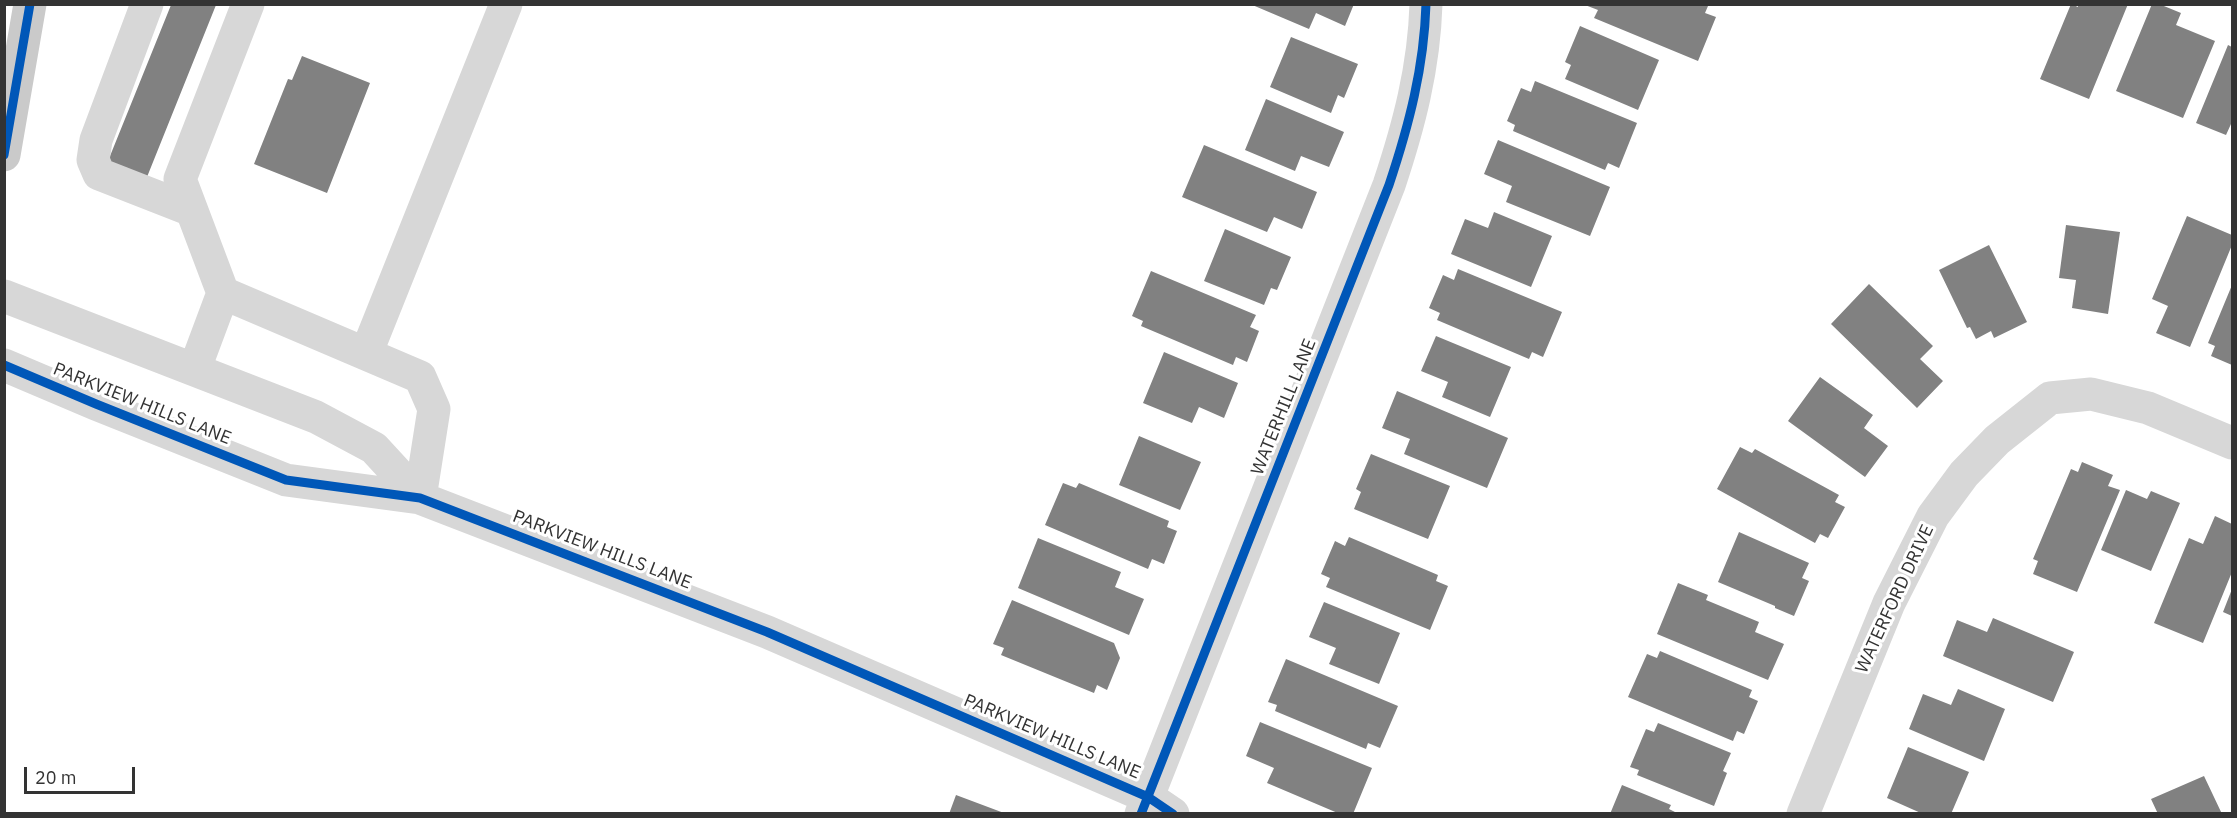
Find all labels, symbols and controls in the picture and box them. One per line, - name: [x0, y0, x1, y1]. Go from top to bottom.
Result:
- street label: WATERHILL LANE: [1247, 336, 1321, 478]
- street label: PARKVIEW HILLS LANE: [50, 358, 234, 450]
- street label: PARKVIEW HILLS LANE: [509, 506, 695, 594]
- street label: WATERFORD DRIVE: [1851, 521, 1939, 677]
- street label: PARKVIEW HILLS LANE: [960, 690, 1144, 784]
- scale bar: [27, 755, 138, 793]
- text: 20 m: [35, 766, 77, 789]

